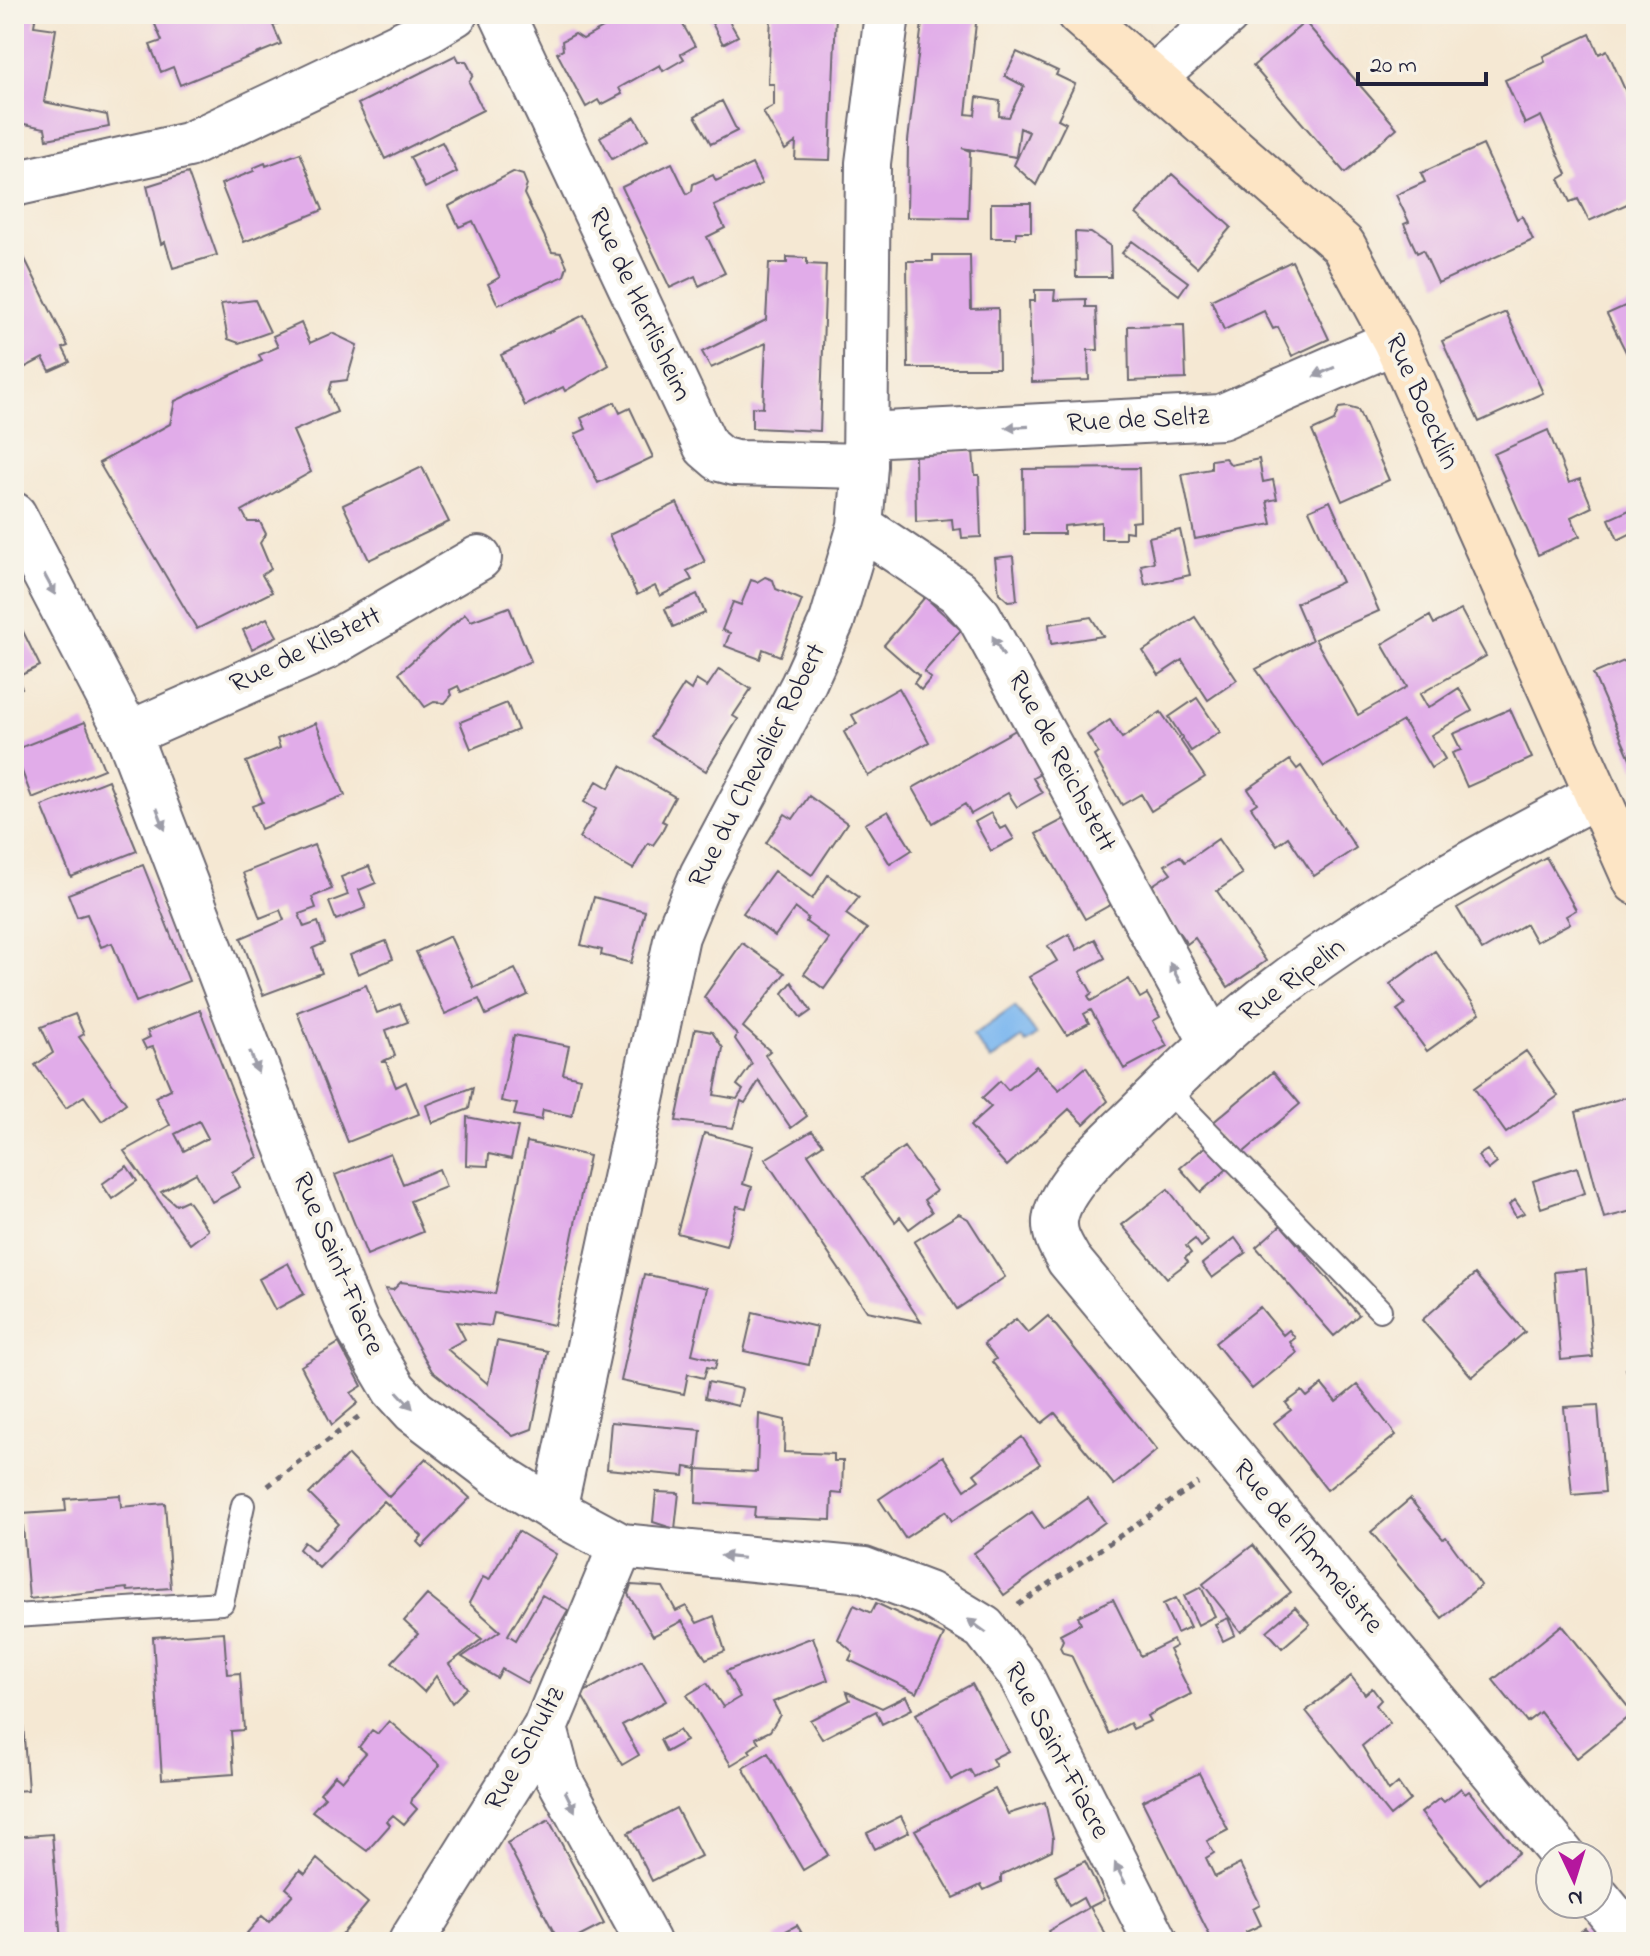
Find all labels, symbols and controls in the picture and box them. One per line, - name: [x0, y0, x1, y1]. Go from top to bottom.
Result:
- scale bar: [1358, 36, 1486, 86]
- text: 20 m: [1370, 49, 1417, 84]
- street label: Rue de Herrlisheim: [576, 202, 702, 408]
- street label: Rue Boecklin: [1373, 327, 1469, 477]
- one-way arrow: [1312, 365, 1335, 378]
- street label: Rue de Seltz: [1066, 397, 1211, 445]
- one-way arrow: [1004, 421, 1029, 434]
- one-way arrow: [44, 573, 57, 596]
- street label: Rue de Kilstett: [223, 596, 389, 706]
- one-way arrow: [991, 635, 1005, 657]
- street label: Rue du Chevalier Robert: [679, 637, 837, 895]
- street label: Rue de Reichstett: [996, 664, 1126, 860]
- one-way arrow: [155, 807, 168, 831]
- street label: Rue Ripelin: [1231, 928, 1355, 1034]
- one-way arrow: [1168, 962, 1182, 984]
- one-way arrow: [248, 1050, 261, 1074]
- street label: Rue Saint-Fiacre: [280, 1166, 394, 1362]
- one-way arrow: [395, 1391, 413, 1410]
- street label: Rue de l'Ammeistre: [1222, 1451, 1393, 1644]
- one-way arrow: [719, 1550, 744, 1563]
- one-way arrow: [967, 1618, 987, 1634]
- street label: Rue Saint-Fiacre: [992, 1655, 1120, 1847]
- street label: Rue Schultz: [475, 1679, 577, 1819]
- one-way arrow: [564, 1789, 577, 1812]
- north arrow: [1534, 1840, 1614, 1920]
- one-way arrow: [1114, 1861, 1127, 1884]
- text: N: [1567, 1880, 1584, 1913]

